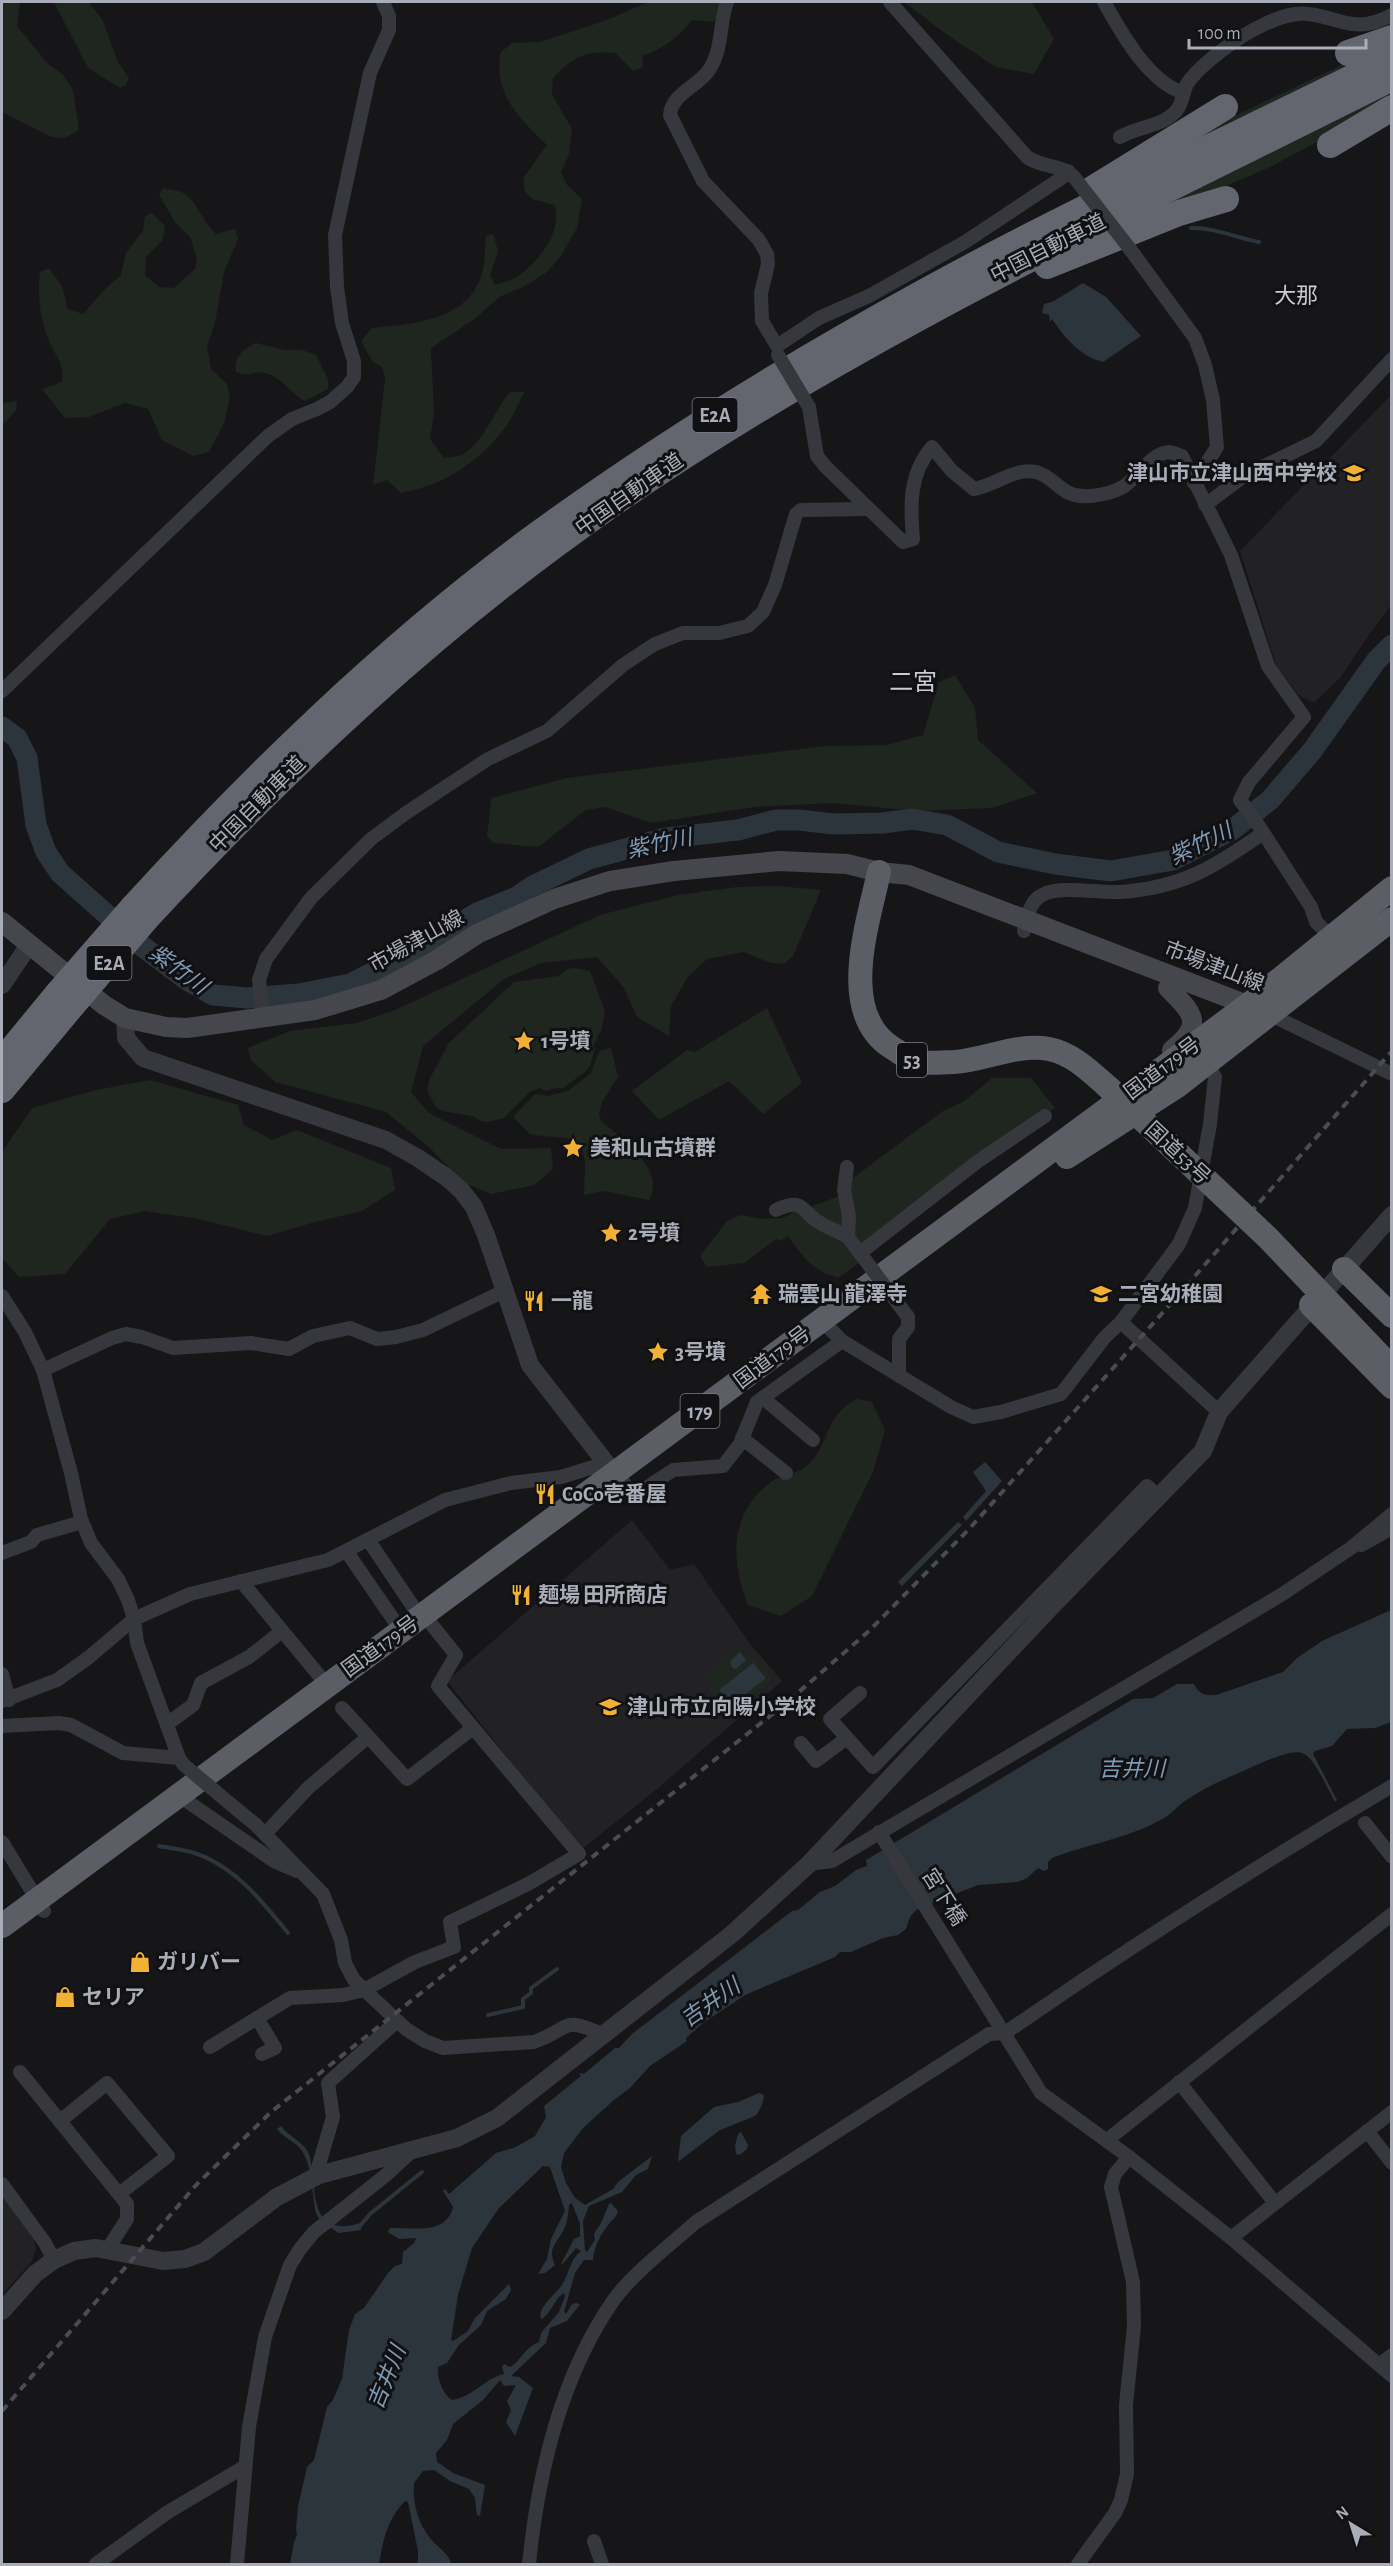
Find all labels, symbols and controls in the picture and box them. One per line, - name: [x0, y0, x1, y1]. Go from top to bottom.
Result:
- scale bar: [1189, 12, 1366, 50]
- text: 100 m: [1198, 25, 1241, 43]
- street label: 中国自動車道: [987, 210, 1109, 286]
- district label: 大那: [1274, 284, 1318, 307]
- road number: E2A: [692, 398, 738, 432]
- street label: 中国自動車道: [571, 449, 687, 539]
- school or university icon: 津山市立津山西中学校: [1342, 461, 1366, 485]
- place label: 津山市立津山西中学校: [1127, 462, 1337, 484]
- district label: 二宮: [889, 669, 937, 695]
- street label: 中国自動車道: [205, 752, 309, 856]
- water label: 紫竹川: [1166, 818, 1237, 868]
- water label: 紫竹川: [624, 825, 696, 862]
- street label: 市場津山線: [365, 906, 467, 976]
- street label: 市場津山線: [1161, 937, 1267, 995]
- water label: 紫竹川: [145, 941, 214, 999]
- road number: E2A: [86, 946, 132, 980]
- place icon: 1号墳: [512, 1029, 536, 1053]
- place label: 1号墳: [541, 1030, 591, 1052]
- street label: 国道179号: [1120, 1032, 1204, 1104]
- road number: 53: [897, 1043, 927, 1077]
- street label: 国道53号: [1141, 1118, 1215, 1188]
- place icon: 美和山古墳群: [561, 1136, 585, 1160]
- place label: 美和山古墳群: [590, 1136, 716, 1159]
- place icon: 2号墳: [599, 1221, 623, 1245]
- place label: 2号墳: [628, 1222, 680, 1244]
- temple icon: 瑞雲山 龍澤寺: [749, 1282, 773, 1306]
- school or university icon: 二宮幼稚園: [1089, 1282, 1113, 1306]
- place label: 瑞雲山 龍澤寺: [778, 1283, 907, 1305]
- place label: 二宮幼稚園: [1118, 1283, 1223, 1305]
- restaurant icon: 一龍: [522, 1289, 546, 1313]
- place label: 一龍: [551, 1290, 593, 1312]
- street label: 国道179号: [730, 1321, 814, 1393]
- place icon: 3号墳: [646, 1340, 670, 1364]
- place label: 3号墳: [675, 1341, 726, 1363]
- road number: 179: [680, 1394, 720, 1428]
- restaurant icon: CoCo壱番屋: [533, 1482, 557, 1506]
- place label: CoCo壱番屋: [562, 1483, 667, 1505]
- restaurant icon: 麺場 田所商店: [509, 1583, 533, 1607]
- place label: 麺場 田所商店: [538, 1584, 667, 1606]
- street label: 国道179号: [338, 1611, 422, 1681]
- school or university icon: 津山市立向陽小学校: [598, 1695, 622, 1719]
- place label: 津山市立向陽小学校: [627, 1696, 816, 1718]
- water label: 吉井川: [1099, 1757, 1167, 1780]
- street label: 宮下橋: [918, 1864, 970, 1930]
- shop icon: ガリバー: [128, 1950, 152, 1974]
- place label: ガリバー: [157, 1950, 241, 1973]
- water label: 吉井川: [677, 1973, 746, 2031]
- shop icon: セリア: [53, 1985, 77, 2009]
- place label: セリア: [82, 1987, 145, 2008]
- water label: 吉井川: [363, 2340, 410, 2412]
- north arrow: [1321, 2494, 1381, 2554]
- text: N: [1333, 2503, 1352, 2523]

